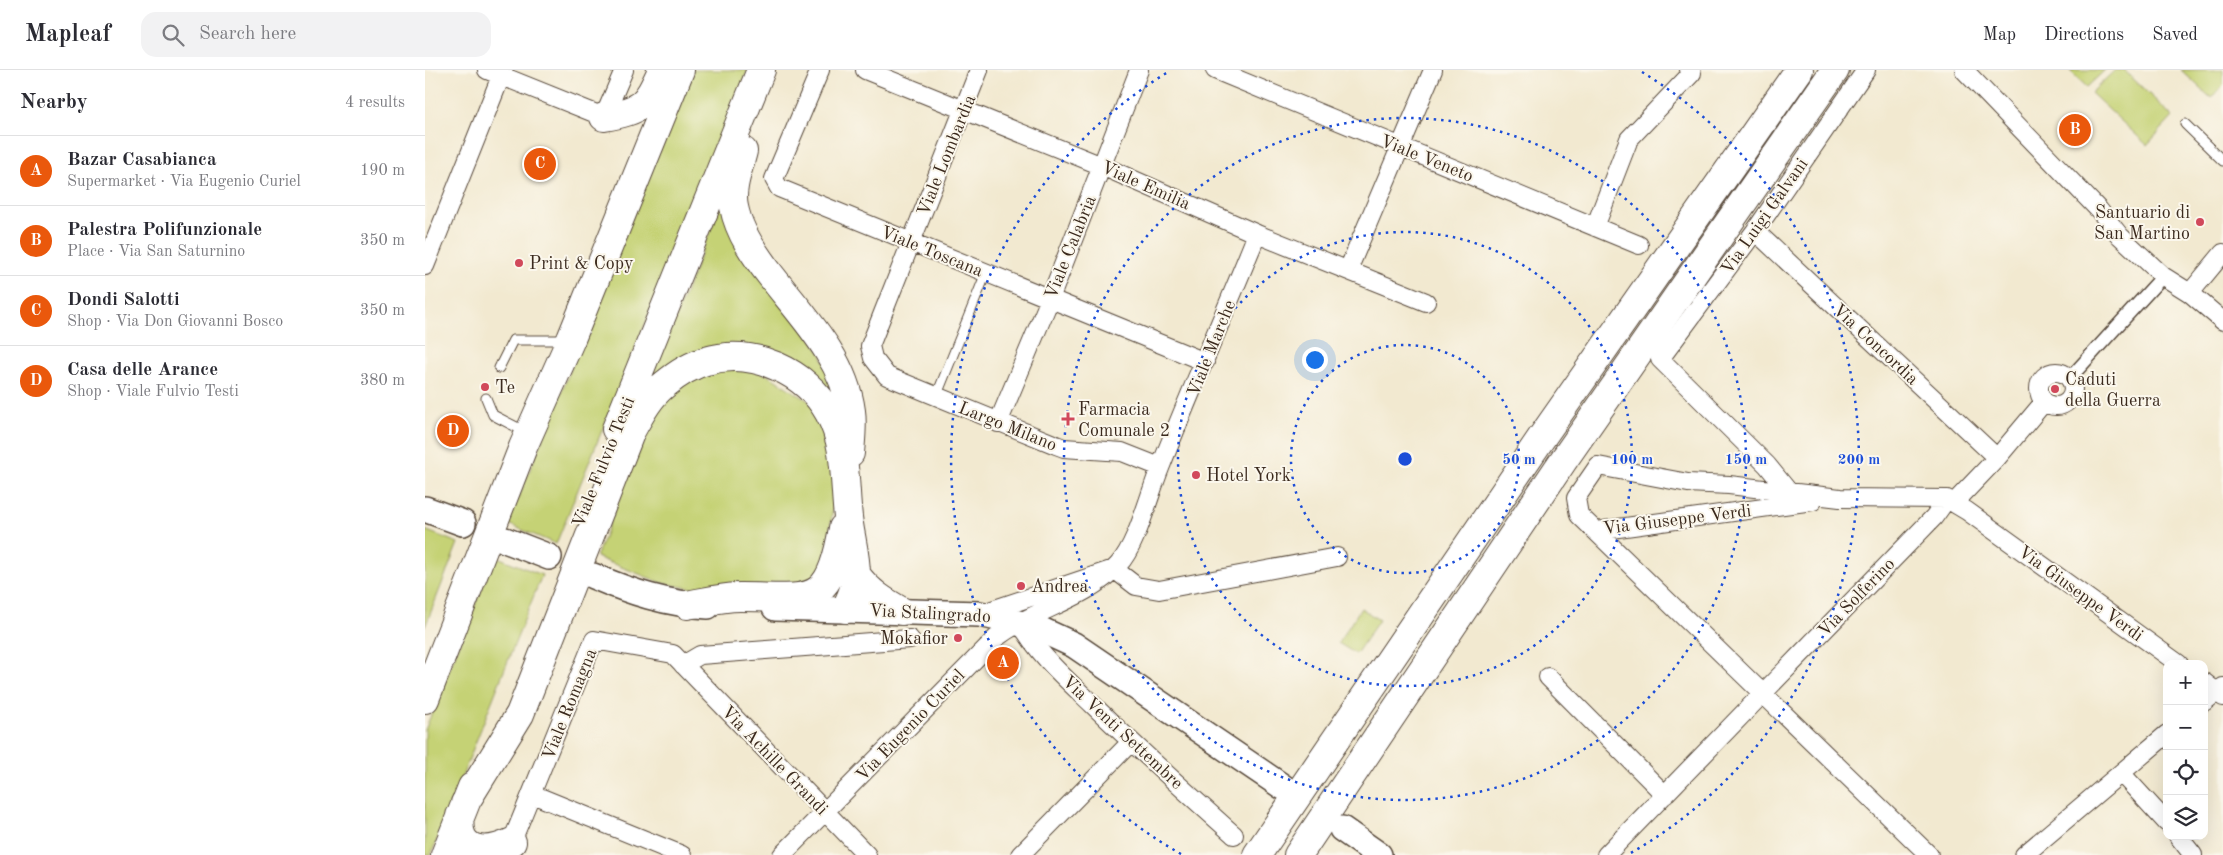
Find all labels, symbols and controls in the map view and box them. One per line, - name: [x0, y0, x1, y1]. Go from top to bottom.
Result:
- search box: [141, 12, 491, 57]
- icon: search: [159, 21, 187, 49]
- text: Mapleaf: [25, 23, 111, 47]
- text: Search here: [199, 25, 296, 44]
- text: Map: [1983, 26, 2016, 44]
- text: Directions: [2044, 26, 2124, 44]
- text: Saved: [2152, 26, 2198, 44]
- text: Nearby: [20, 92, 88, 113]
- street label: Viale Lombardia: [914, 92, 979, 219]
- text: 4 results: [345, 95, 405, 111]
- pin: B: [2059, 111, 2091, 149]
- street label: Viale Veneto: [1377, 132, 1476, 186]
- pin: C: [524, 145, 556, 183]
- text: Bazar Casabianca: [67, 151, 217, 170]
- street label: Via Luigi Galvani: [1718, 155, 1812, 278]
- street label: Viale Emilia: [1098, 158, 1193, 214]
- text: A: [30, 163, 42, 179]
- text: 190 m: [360, 163, 405, 179]
- text: Supermarket · Via Eugenio Curiel: [67, 174, 301, 190]
- street label: Viale Calabria: [1042, 193, 1100, 302]
- place label: Santuario di San Martino: [2094, 204, 2190, 243]
- marker: Santuario di San Martino: [2194, 216, 2206, 228]
- text: Palestra Polifunzionale: [67, 221, 262, 240]
- street label: Viale Toscana: [878, 223, 986, 281]
- text: B: [30, 233, 42, 249]
- text: 350 m: [360, 233, 405, 249]
- text: Place · Via San Saturnino: [67, 244, 245, 260]
- place label: Print & Copy: [529, 255, 634, 273]
- marker: Print & Copy: [513, 257, 525, 269]
- text: Dondi Salotti: [67, 291, 180, 310]
- street label: Viale Marche: [1184, 298, 1239, 399]
- street label: Via Concordia: [1829, 301, 1922, 389]
- text: C: [31, 303, 41, 319]
- text: 350 m: [360, 303, 405, 319]
- text: Shop · Via Don Giovanni Bosco: [67, 314, 283, 330]
- your location: [1302, 347, 1328, 373]
- text: Casa delle Arance: [67, 361, 218, 380]
- place label: Caduti della Guerra: [2065, 371, 2161, 410]
- text: D: [30, 373, 42, 389]
- text: 380 m: [360, 373, 405, 389]
- place label: Te: [495, 379, 515, 397]
- marker: Te: [479, 381, 491, 393]
- marker: Caduti della Guerra: [2049, 383, 2061, 395]
- text: Shop · Viale Fulvio Testi: [67, 384, 239, 400]
- street label: Viale Fulvio Testi: [570, 394, 638, 530]
- street label: Largo Milano: [956, 399, 1059, 455]
- place label: Farmacia Comunale 2: [1078, 401, 1170, 440]
- pin: D: [437, 412, 469, 450]
- marker: Farmacia Comunale 2: [1062, 413, 1074, 425]
- centre of rings: [1396, 450, 1414, 468]
- text: 50 m: [1502, 453, 1536, 468]
- text: 100 m: [1611, 453, 1653, 468]
- text: 150 m: [1725, 453, 1767, 468]
- text: 200 m: [1838, 453, 1880, 468]
- place label: Hotel York: [1206, 467, 1291, 485]
- marker: Hotel York: [1190, 469, 1202, 481]
- street label: Via Giuseppe Verdi: [1602, 502, 1753, 538]
- street label: Via Giuseppe Verdi: [2015, 543, 2146, 645]
- street label: Via Solferino: [1815, 555, 1899, 641]
- place label: Andrea: [1031, 578, 1089, 596]
- marker: Andrea: [1015, 580, 1027, 592]
- street label: Via Stalingrado: [869, 602, 991, 626]
- place label: Mokafior: [880, 630, 949, 648]
- marker: Mokafior: [952, 632, 964, 644]
- pin: A: [987, 644, 1019, 682]
- street label: Viale Romagna: [539, 646, 600, 763]
- map controls: [2163, 660, 2208, 840]
- button: +: [2163, 660, 2208, 705]
- street label: Via Eugenio Curiel: [853, 666, 969, 785]
- street label: Via Venti Settembre: [1058, 672, 1186, 793]
- street label: Via Achille Grandi: [718, 703, 831, 819]
- button: −: [2163, 705, 2208, 750]
- button: locate: [2163, 750, 2208, 795]
- button: layers: [2163, 795, 2208, 840]

